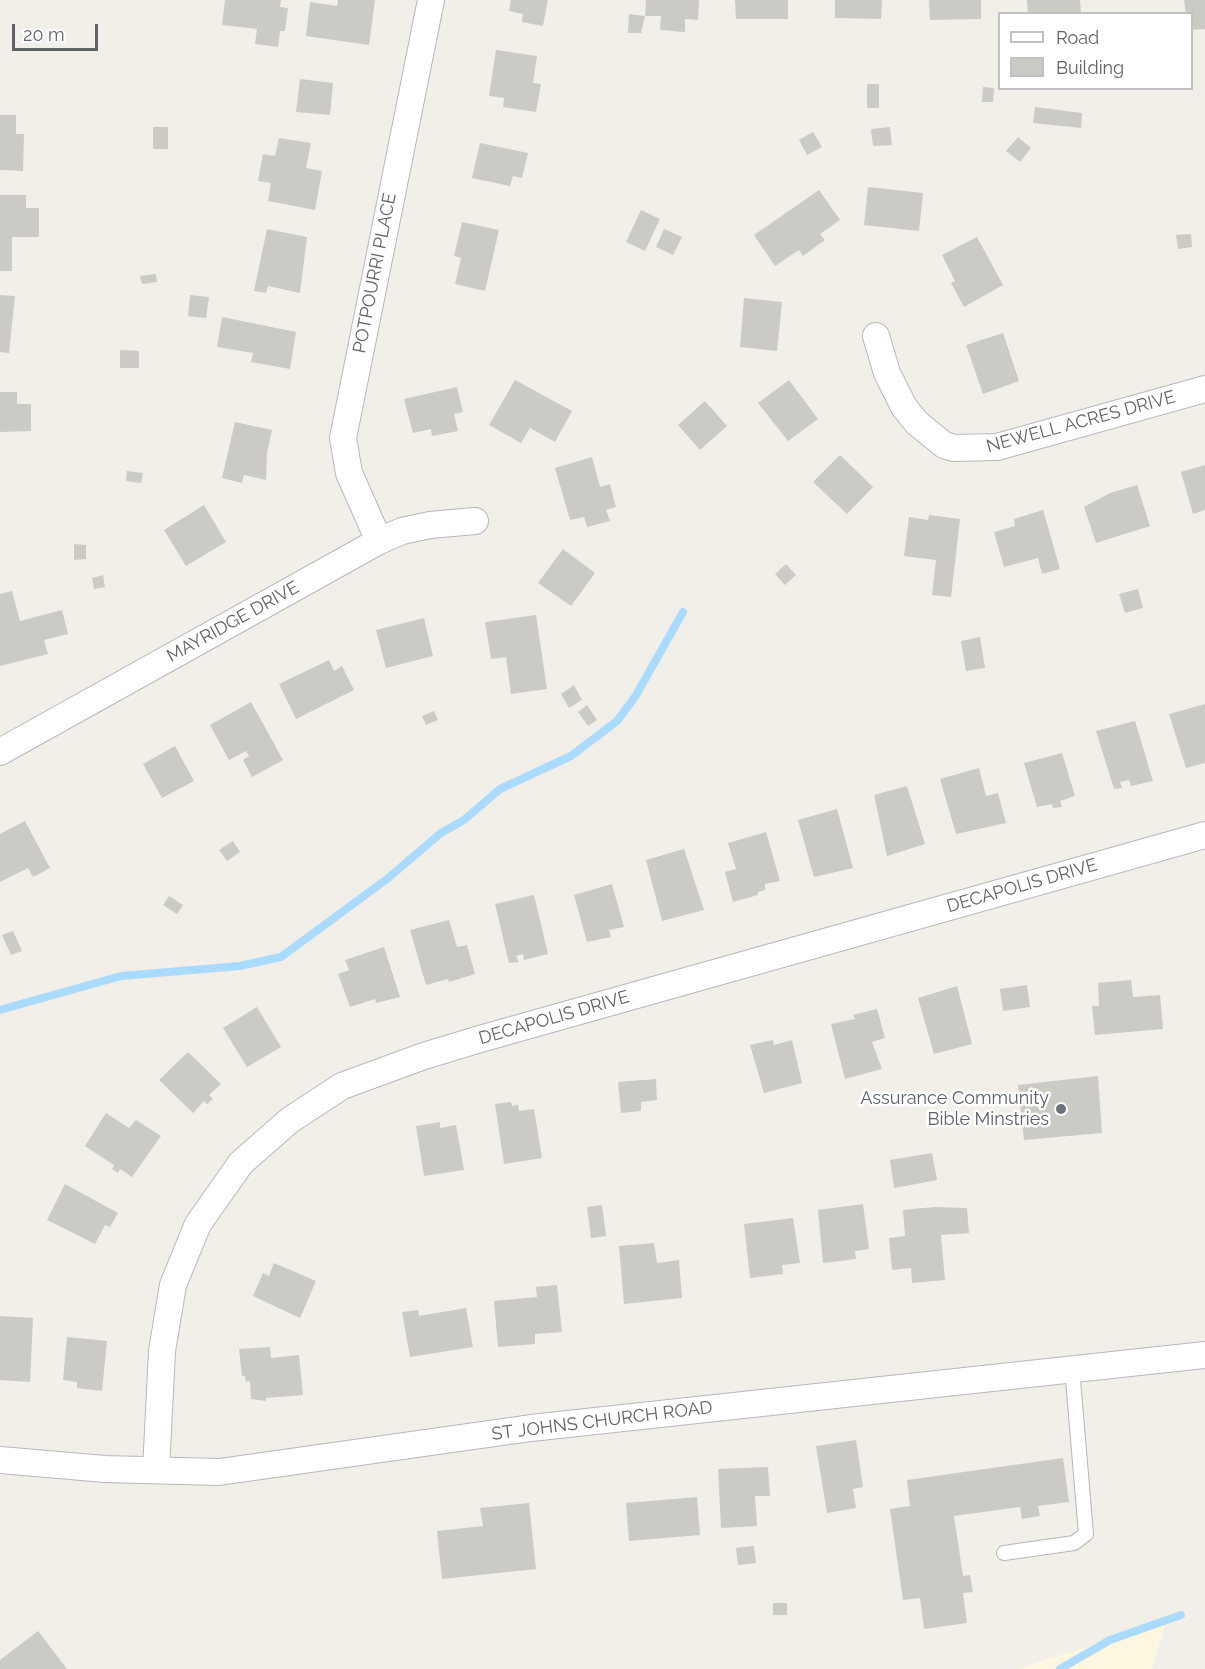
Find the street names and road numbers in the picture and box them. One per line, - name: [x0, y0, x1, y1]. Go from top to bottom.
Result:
- street label: POTPOURRI PLACE: [349, 191, 401, 355]
- street label: NEWELL ACRES DRIVE: [984, 386, 1178, 458]
- street label: MAYRIDGE DRIVE: [163, 577, 303, 667]
- street label: DECAPOLIS DRIVE: [944, 854, 1100, 918]
- street label: DECAPOLIS DRIVE: [476, 986, 632, 1050]
- street label: ST JOHNS CHURCH ROAD: [490, 1397, 714, 1445]

